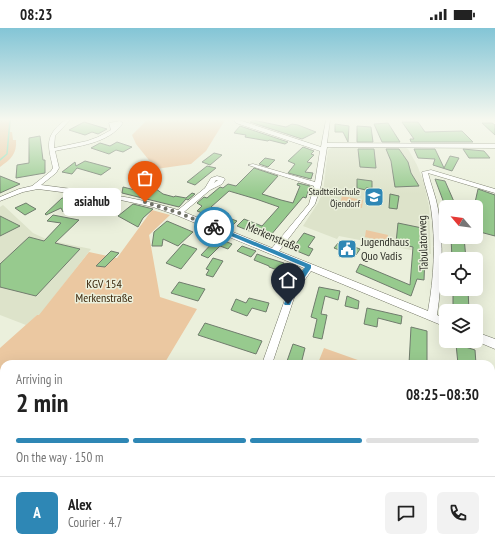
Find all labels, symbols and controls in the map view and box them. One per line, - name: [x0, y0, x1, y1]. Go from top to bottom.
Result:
- text: 08:23: [20, 5, 52, 24]
- pin: [128, 161, 162, 202]
- icon: bag: [134, 167, 156, 189]
- place label: Stadtteilschule Öjendorf: [308, 185, 360, 210]
- school or university icon: Stadtteilschule Öjendorf: [363, 186, 385, 208]
- callout: asiahub: [63, 188, 121, 216]
- text: asiahub: [74, 193, 110, 210]
- north arrow: [439, 200, 483, 244]
- map controls: [439, 200, 483, 348]
- courier: [194, 207, 234, 247]
- street label: Tabulatorweg: [414, 215, 431, 271]
- icon: bike: [203, 216, 225, 238]
- street label: Merkenstraße: [244, 219, 302, 255]
- place label: Jugendhaus Quo Vadis: [360, 234, 409, 263]
- public building icon: Jugendhaus Quo Vadis: [336, 238, 358, 260]
- button: locate: [439, 252, 483, 296]
- pin: [271, 263, 305, 304]
- icon: home: [277, 269, 299, 291]
- park label: KGV 154 Merkenstraße: [76, 276, 132, 305]
- button: layers: [439, 304, 483, 348]
- text: Arriving in: [16, 371, 63, 388]
- text: 08:25–08:30: [406, 385, 479, 404]
- text: 2 min: [16, 386, 69, 419]
- text: On the way · 150 m: [16, 449, 103, 466]
- button: chat: [385, 492, 427, 534]
- button: phone: [437, 492, 479, 534]
- text: Alex: [68, 495, 92, 514]
- text: A: [33, 503, 41, 522]
- text: Courier · 4.7: [68, 514, 122, 531]

